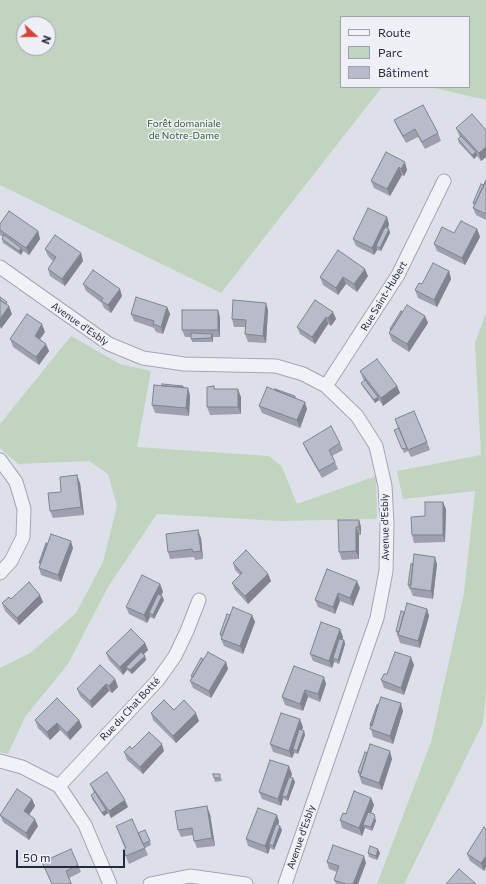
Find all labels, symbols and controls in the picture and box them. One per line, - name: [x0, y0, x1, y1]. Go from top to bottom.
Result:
- north arrow: [16, 16, 56, 56]
- legend: [340, 16, 470, 88]
- text: Route: [378, 25, 411, 39]
- text: N: [39, 34, 54, 46]
- text: Parc: [378, 45, 402, 59]
- text: Bâtiment: [378, 65, 429, 79]
- park label: Forêt domaniale de Notre-Dame: [147, 118, 221, 142]
- street label: Rue Saint-Hubert: [358, 259, 410, 333]
- street label: Avenue d'Esbly: [49, 300, 111, 348]
- street label: Avenue d'Esbly: [378, 493, 392, 561]
- street label: Rue du Chat Botté: [98, 675, 162, 743]
- street label: Avenue d'Esbly: [284, 803, 318, 871]
- scale bar: [18, 842, 127, 868]
- text: 50 m: [23, 850, 51, 864]

